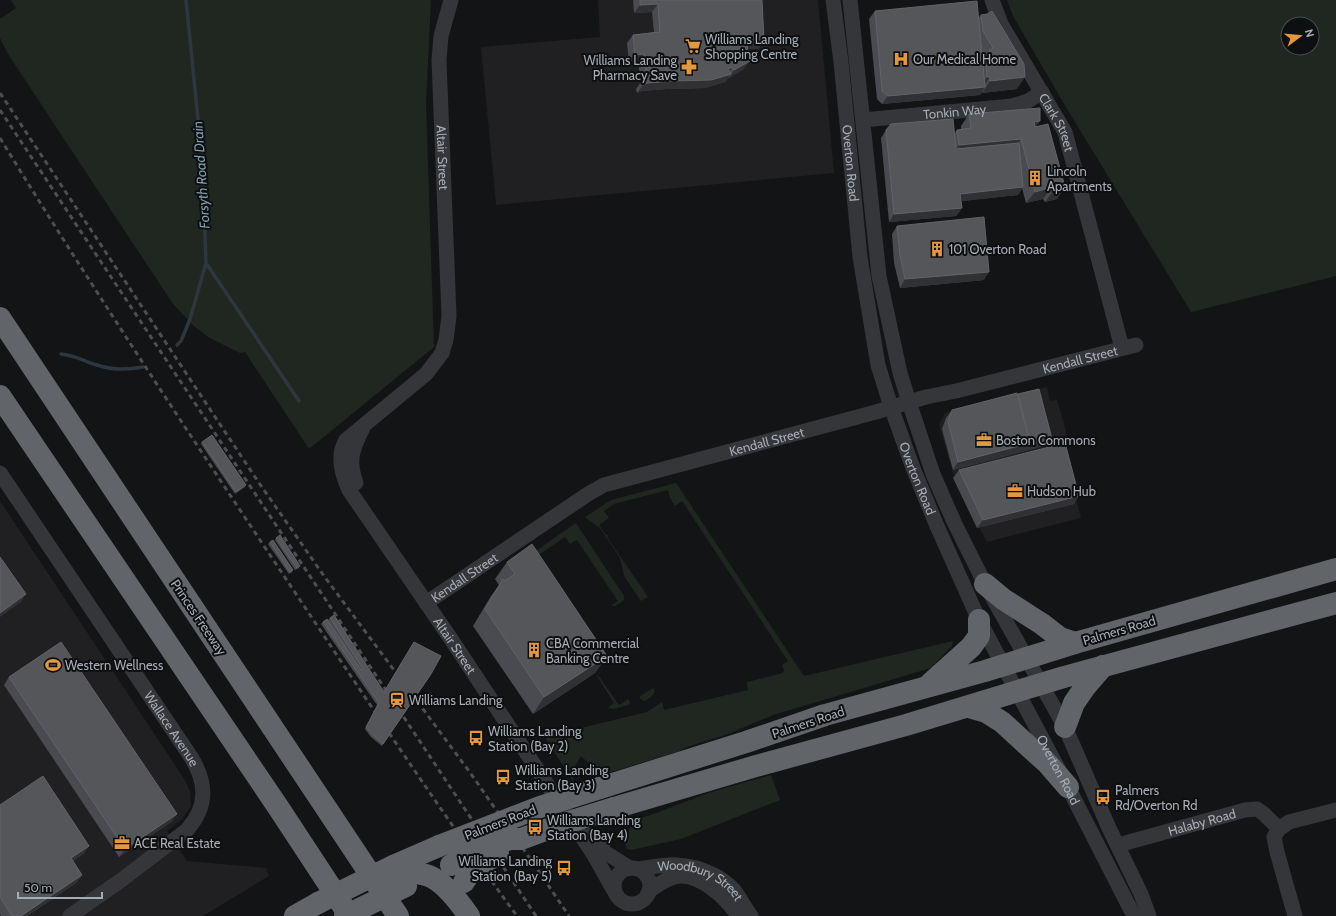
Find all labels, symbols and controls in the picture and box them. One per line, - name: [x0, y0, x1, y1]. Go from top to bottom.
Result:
- north arrow: [1280, 16, 1320, 56]
- text: N: [1302, 28, 1317, 39]
- place label: Williams Landing Shopping Centre: [705, 31, 799, 62]
- supermarket icon: Williams Landing Shopping Centre: [684, 37, 702, 55]
- hospital icon: Our Medical Home: [892, 50, 910, 68]
- place label: Our Medical Home: [913, 51, 1016, 67]
- place label: Williams Landing Pharmacy Save: [583, 52, 678, 83]
- pharmacy icon: Williams Landing Pharmacy Save: [680, 58, 698, 76]
- street label: Clark Street: [1036, 90, 1078, 154]
- street label: Tonkin Way: [922, 100, 987, 122]
- water label: Forsyth Road Drain: [188, 121, 214, 229]
- street label: Overton Road: [839, 124, 863, 202]
- street label: Altair Street: [434, 125, 452, 191]
- place label: Lincoln Apartments: [1047, 163, 1113, 194]
- building icon: Lincoln Apartments: [1026, 169, 1044, 187]
- building icon: 101 Overton Road: [928, 240, 946, 258]
- place label: 101 Overton Road: [949, 241, 1046, 257]
- street label: Kendall Street: [1041, 342, 1120, 377]
- street label: Kendall Street: [727, 424, 806, 459]
- office icon: Boston Commons: [975, 431, 993, 449]
- place label: Boston Commons: [996, 432, 1096, 448]
- street label: Overton Road: [896, 440, 939, 517]
- office icon: Hudson Hub: [1006, 482, 1024, 500]
- place label: Hudson Hub: [1027, 483, 1096, 499]
- street label: Kendall Street: [428, 549, 501, 605]
- street label: Princes Freeway: [168, 576, 230, 658]
- street label: Palmers Road: [1081, 612, 1157, 648]
- street label: Altair Street: [430, 614, 480, 677]
- place label: CBA Commercial Banking Centre: [546, 635, 639, 666]
- building icon: CBA Commercial Banking Centre: [525, 641, 543, 659]
- sports icon: Western Wellness: [44, 656, 62, 674]
- place label: Western Wellness: [65, 657, 164, 673]
- street label: Wallace Avenue: [141, 688, 203, 769]
- station icon: Williams Landing: [388, 691, 406, 709]
- place label: Williams Landing: [409, 692, 503, 708]
- street label: Palmers Road: [770, 703, 846, 741]
- place label: Williams Landing Station (Bay 2): [488, 723, 582, 754]
- bus stop icon: Williams Landing Station (Bay 2): [467, 729, 485, 747]
- street label: Overton Road: [1034, 732, 1084, 807]
- place label: Williams Landing Station (Bay 3): [515, 762, 609, 793]
- bus stop icon: Williams Landing Station (Bay 3): [494, 768, 512, 786]
- place label: Palmers Rd/Overton Rd: [1115, 782, 1197, 813]
- bus stop icon: Palmers Rd/Overton Rd: [1094, 788, 1112, 806]
- street label: Palmers Road: [462, 801, 538, 843]
- street label: Halaby Road: [1166, 805, 1237, 839]
- place label: Williams Landing Station (Bay 4): [547, 812, 641, 843]
- bus stop icon: Williams Landing Station (Bay 4): [526, 818, 544, 836]
- office icon: ACE Real Estate: [113, 834, 131, 852]
- place label: ACE Real Estate: [134, 835, 221, 851]
- place label: Williams Landing Station (Bay 5): [458, 853, 553, 884]
- street label: Woodbury Street: [657, 857, 747, 904]
- bus stop icon: Williams Landing Station (Bay 5): [555, 859, 573, 877]
- scale bar: [18, 874, 102, 900]
- text: 50 m: [24, 880, 52, 895]

